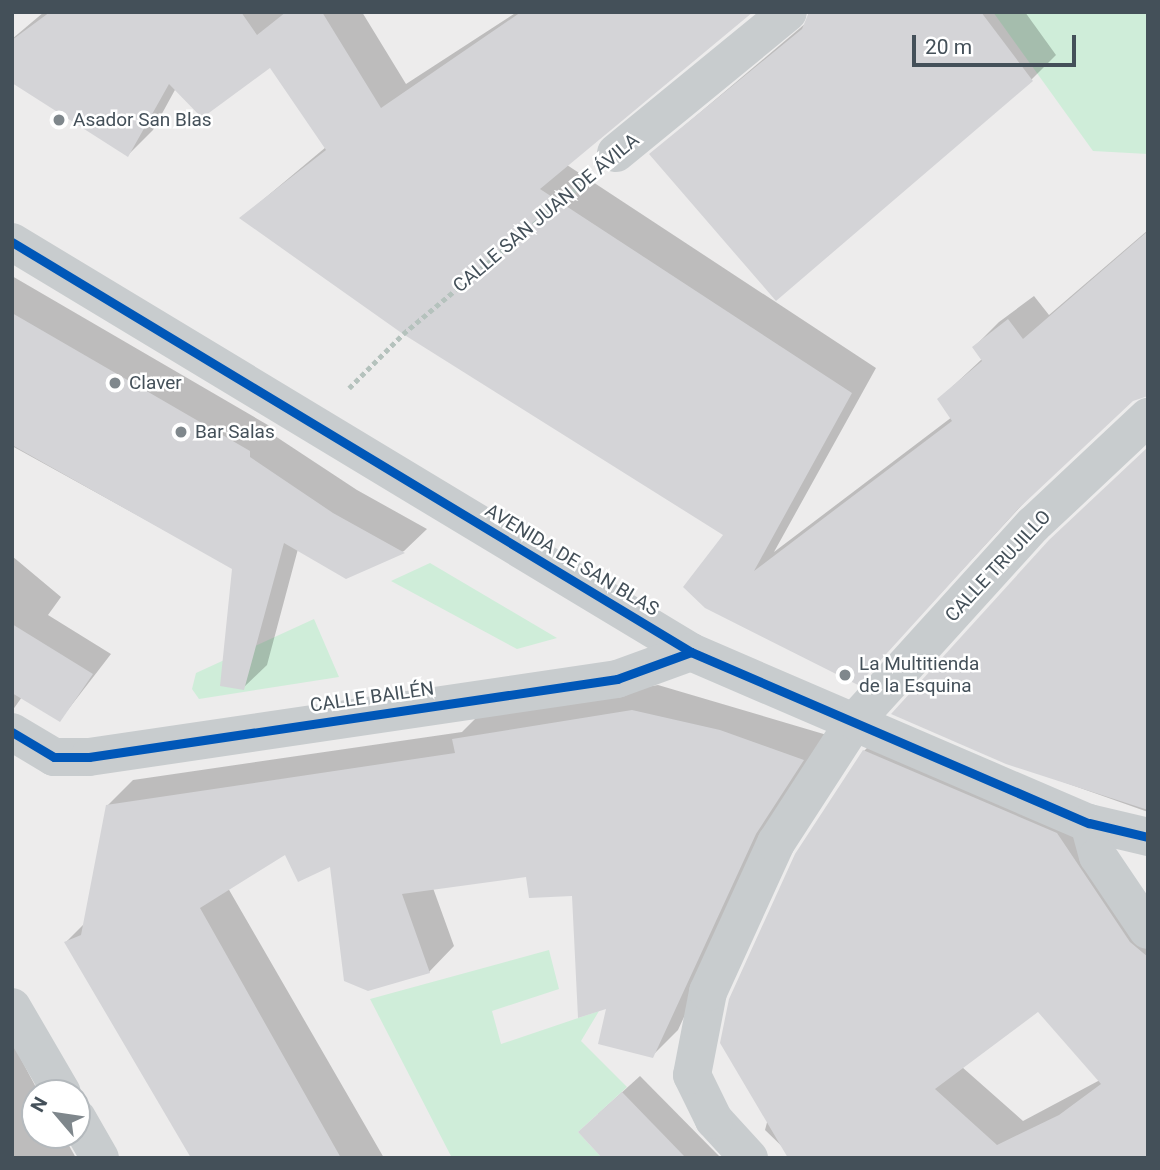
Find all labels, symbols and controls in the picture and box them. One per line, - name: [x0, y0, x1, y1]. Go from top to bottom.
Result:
- scale bar: [915, 21, 1080, 65]
- text: 20 m: [925, 35, 972, 59]
- place label: Asador San Blas: [73, 109, 212, 131]
- marker: Asador San Blas: [51, 112, 67, 128]
- street label: CALLE SAN JUAN DE ÁVILA: [448, 129, 644, 297]
- place label: Claver: [129, 372, 182, 394]
- marker: Claver: [107, 375, 123, 391]
- place label: Bar Salas: [195, 421, 275, 443]
- marker: Bar Salas: [173, 424, 189, 440]
- street label: AVENIDA DE SAN BLAS: [481, 499, 663, 621]
- street label: CALLE TRUJILLO: [940, 505, 1056, 627]
- place label: La Multitienda de la Esquina: [859, 653, 979, 697]
- marker: La Multitienda de la Esquina: [837, 667, 853, 683]
- street label: CALLE BAILÉN: [309, 677, 435, 717]
- north arrow: [21, 1079, 91, 1149]
- text: N: [26, 1093, 52, 1116]

